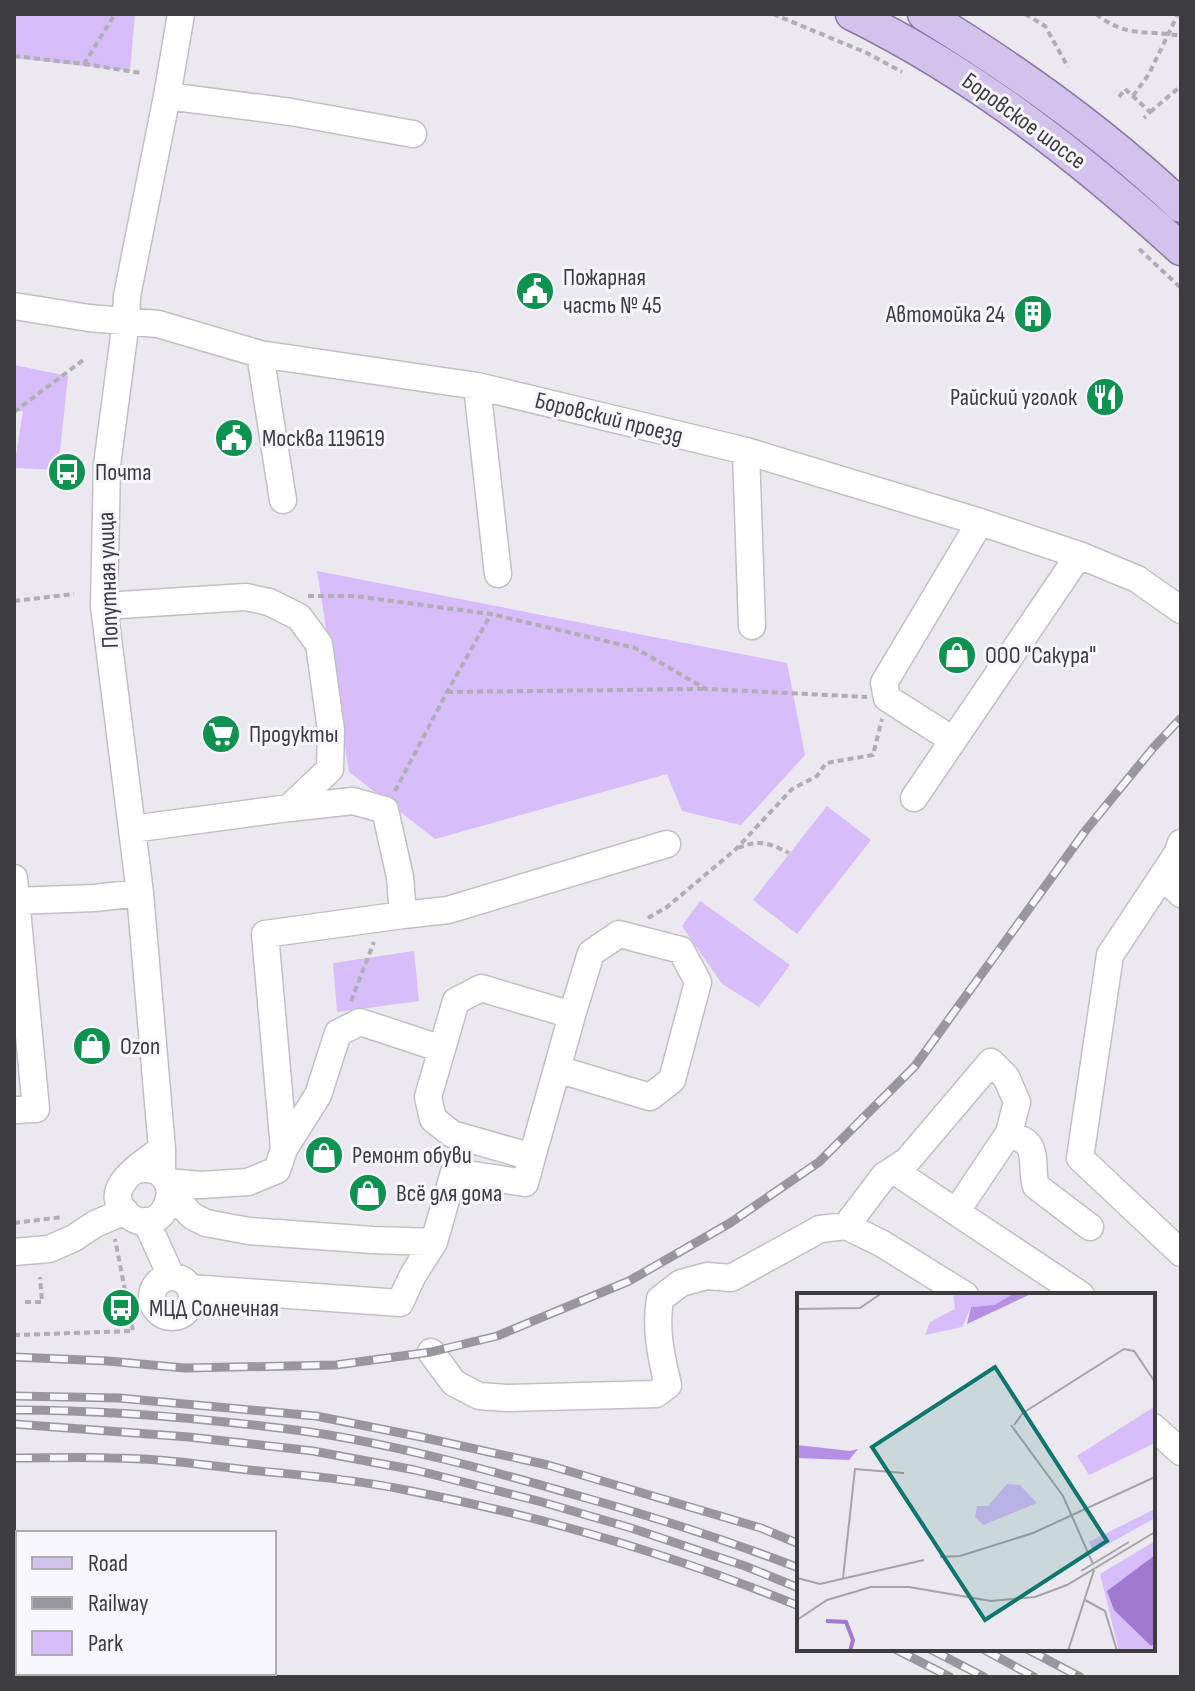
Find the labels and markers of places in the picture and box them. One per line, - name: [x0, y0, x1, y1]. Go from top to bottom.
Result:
- place label: Пожарная часть № 45: [563, 263, 662, 320]
- public building icon: Пожарная часть № 45: [514, 270, 556, 312]
- building icon: Автомойка 24: [1012, 293, 1054, 335]
- place label: Автомойка 24: [885, 300, 1005, 329]
- restaurant icon: Райский уголок: [1084, 376, 1126, 418]
- place label: Райский уголок: [950, 383, 1078, 412]
- public building icon: Москва 119619: [213, 417, 255, 459]
- place label: Москва 119619: [262, 424, 385, 453]
- bus stop icon: Почта: [46, 451, 88, 493]
- place label: Почта: [95, 458, 151, 487]
- shop icon: ООО "Сакура": [936, 634, 978, 676]
- place label: ООО "Сакура": [985, 641, 1096, 670]
- supermarket icon: Продукты: [200, 713, 242, 755]
- place label: Продукты: [249, 720, 338, 749]
- shop icon: Ozon: [71, 1025, 113, 1067]
- place label: Ozon: [120, 1032, 160, 1061]
- shop icon: Ремонт обуви: [303, 1134, 345, 1176]
- place label: Ремонт обуви: [352, 1141, 472, 1170]
- shop icon: Всё для дома: [347, 1172, 389, 1214]
- place label: Всё для дома: [396, 1179, 502, 1208]
- bus stop icon: МЦД Солнечная: [100, 1287, 142, 1329]
- place label: МЦД Солнечная: [149, 1294, 279, 1323]

